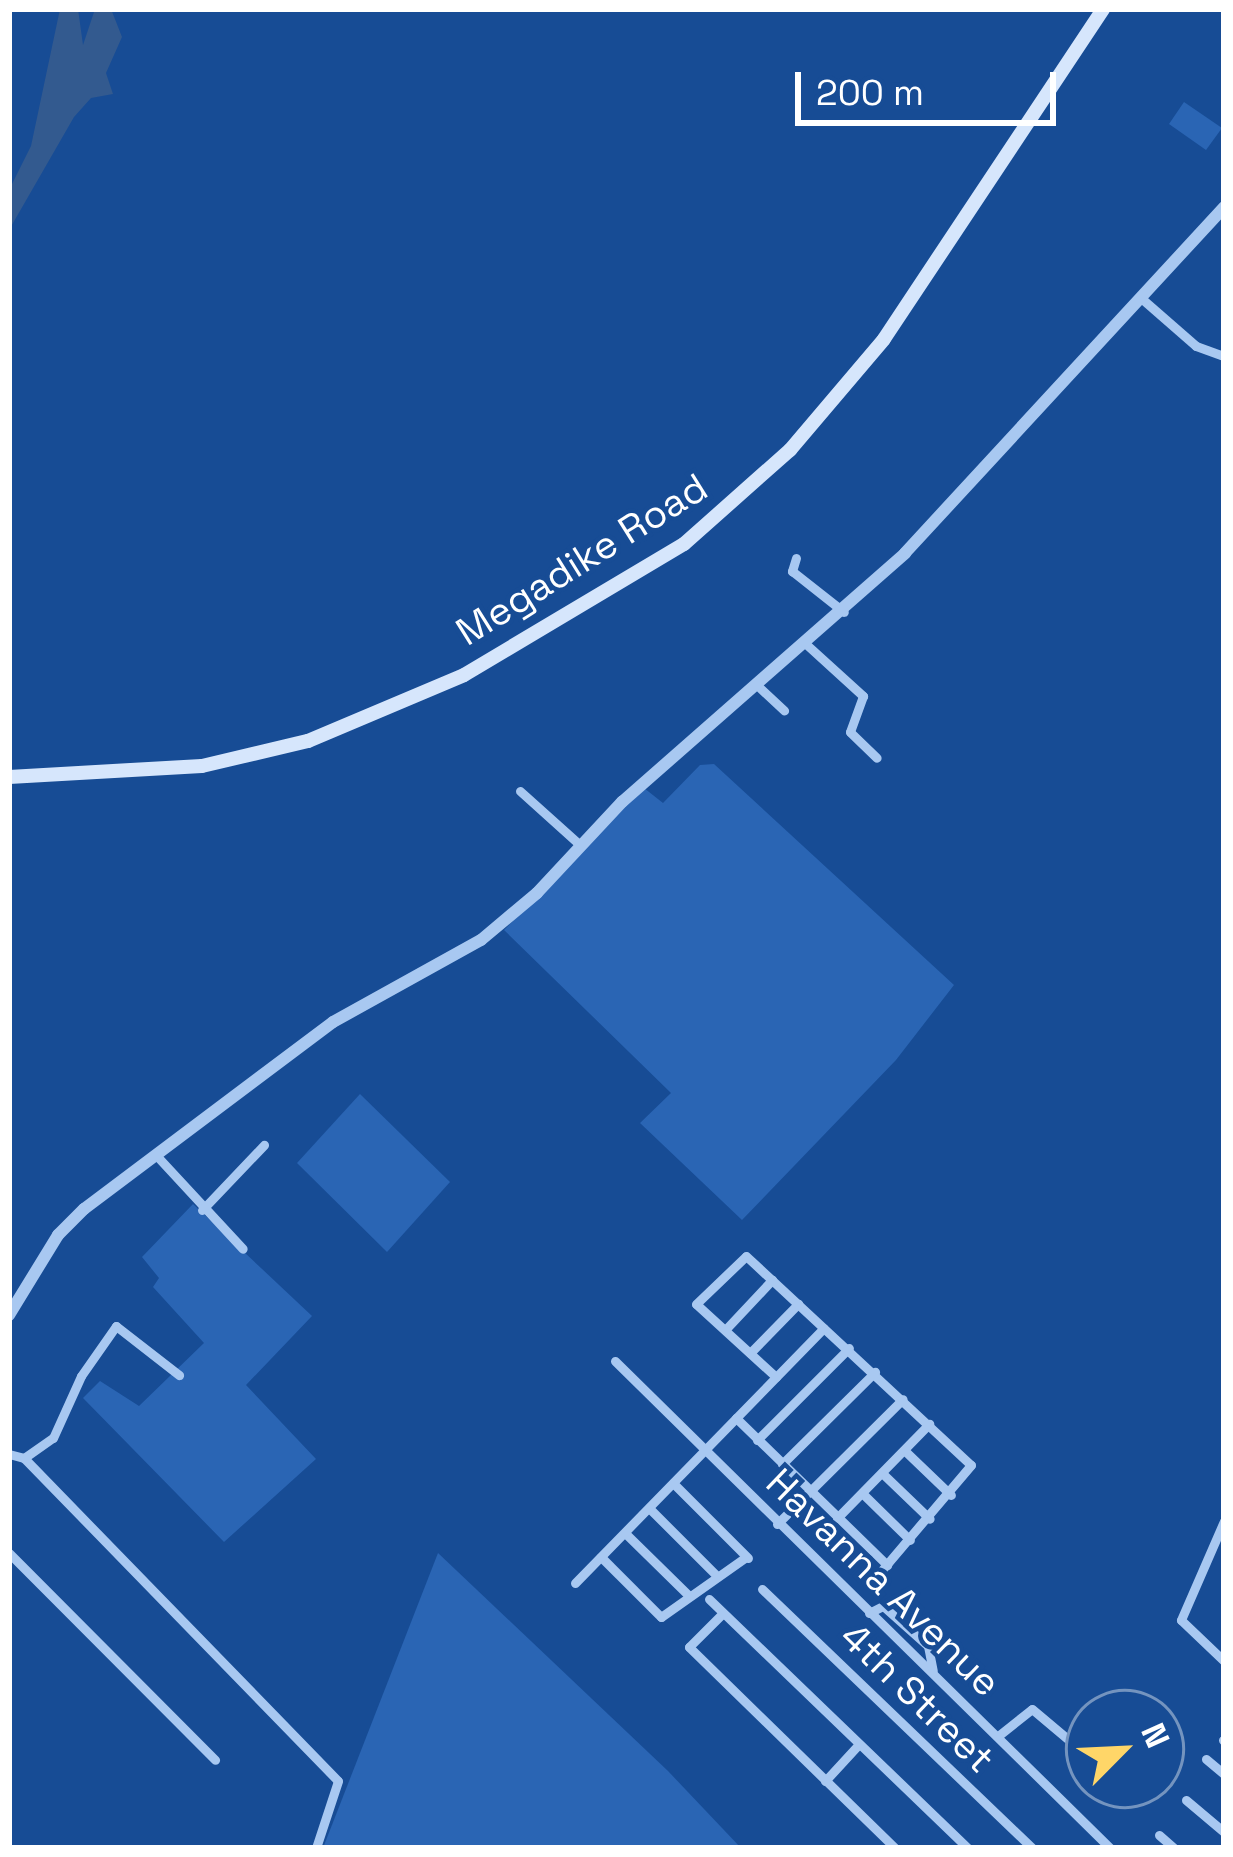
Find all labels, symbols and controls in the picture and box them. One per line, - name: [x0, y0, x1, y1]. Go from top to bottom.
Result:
- scale bar: [801, 48, 1062, 122]
- text: 200 m: [816, 70, 924, 116]
- street label: Megadike Road: [448, 464, 716, 656]
- street label: Havanna Avenue: [756, 1459, 1010, 1707]
- street label: 4th Street: [830, 1613, 1004, 1783]
- north arrow: [1065, 1689, 1185, 1809]
- text: N: [1131, 1717, 1179, 1754]

